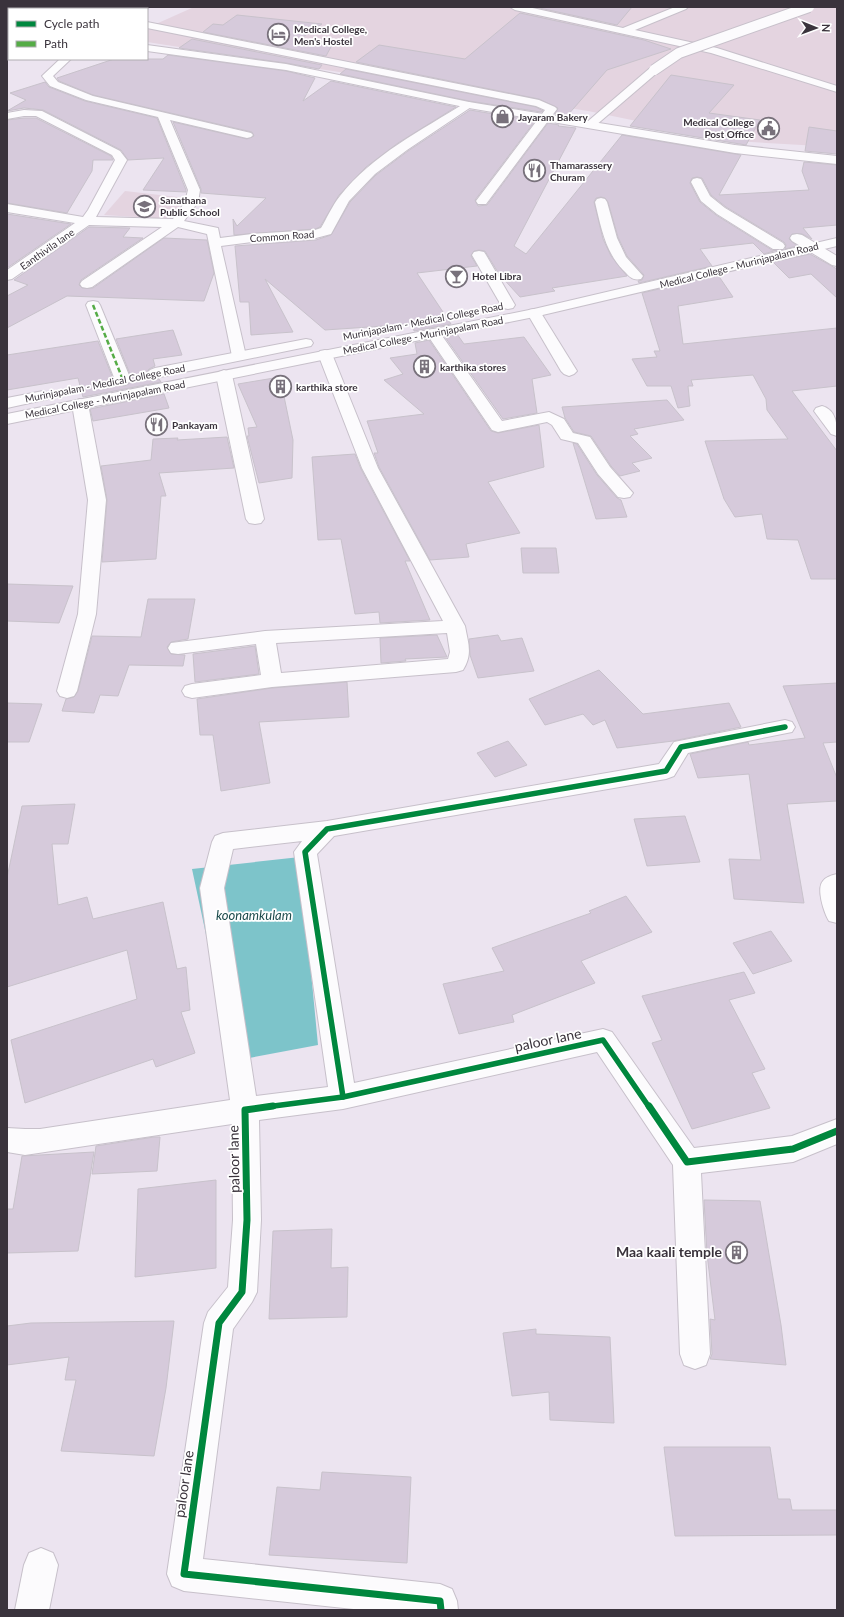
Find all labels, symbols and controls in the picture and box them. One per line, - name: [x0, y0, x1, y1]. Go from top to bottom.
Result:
- legend: [8, 8, 148, 60]
- north arrow: [796, 8, 836, 48]
- text: Cycle path: [44, 16, 99, 31]
- hotel icon: Medical College, Men's Hostel: [265, 22, 291, 48]
- place label: Medical College, Men's Hostel: [294, 23, 367, 47]
- text: N: [820, 24, 833, 33]
- text: Path: [44, 36, 68, 51]
- shop icon: Jayaram Bakery: [489, 104, 515, 130]
- place label: Jayaram Bakery: [518, 111, 589, 123]
- public building icon: Medical College Post Office: [756, 115, 782, 141]
- place label: Medical College Post Office: [683, 116, 755, 140]
- restaurant icon: Thamarassery Churam: [521, 158, 547, 184]
- place label: Thamarassery Churam: [550, 159, 613, 183]
- school or university icon: Sanathana Public School: [132, 193, 158, 219]
- place label: Sanathana Public School: [160, 194, 220, 218]
- street label: Eanthivila lane: [18, 226, 76, 272]
- street label: Common Road: [249, 228, 315, 244]
- street label: Medical College - Murinjapalam Road: [658, 239, 820, 291]
- bar icon: Hotel Libra: [444, 263, 470, 289]
- place label: Hotel Libra: [472, 270, 521, 282]
- street label: Murinjapalam - Medical College Road: [342, 300, 504, 342]
- street label: Medical College - Murinjapalam Road: [342, 314, 504, 356]
- building icon: karthika stores: [411, 354, 437, 380]
- place label: karthika stores: [440, 361, 507, 373]
- street label: Murinjapalam - Medical College Road: [24, 362, 186, 404]
- building icon: karthika store: [268, 374, 294, 400]
- street label: Medical College - Murinjapalam Road: [24, 378, 186, 420]
- place label: karthika store: [296, 381, 358, 393]
- restaurant icon: Pankayam: [144, 412, 170, 438]
- place label: Pankayam: [172, 419, 218, 431]
- water label: koonamkulam: [216, 907, 292, 923]
- street label: paloor lane: [513, 1024, 583, 1055]
- street label: paloor lane: [224, 1125, 243, 1193]
- building icon: Maa kaali temple: [724, 1239, 750, 1265]
- place label: Maa kaali temple: [616, 1243, 723, 1260]
- street label: paloor lane: [170, 1449, 197, 1519]

